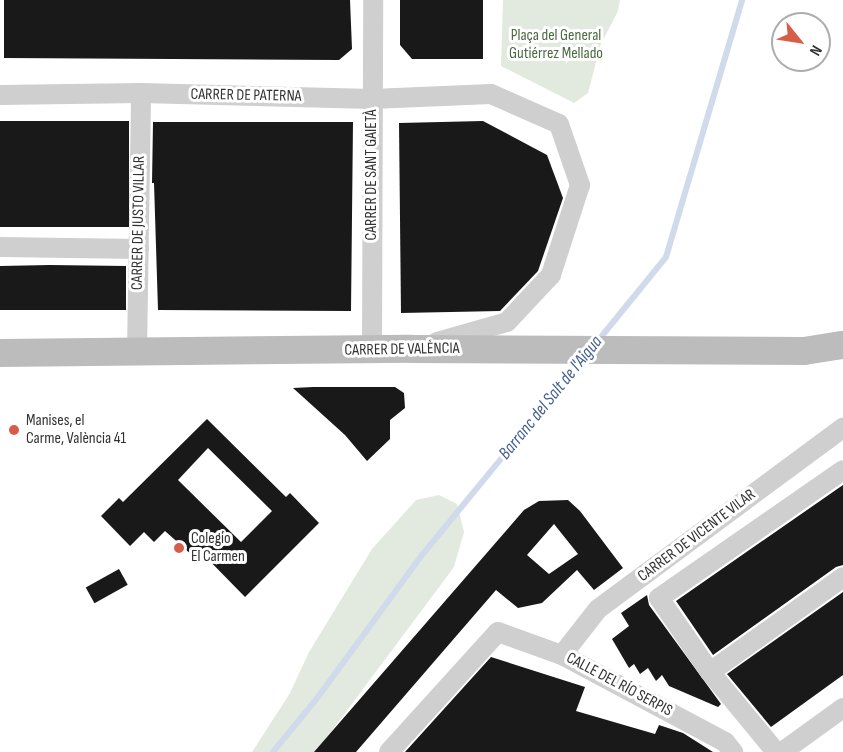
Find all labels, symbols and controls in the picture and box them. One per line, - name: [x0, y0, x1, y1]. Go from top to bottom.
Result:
- north arrow: [771, 12, 831, 72]
- park label: Plaça del General Gutiérrez Mellado: [509, 26, 603, 64]
- text: N: [805, 42, 826, 59]
- street label: CARRER DE PATERNA: [190, 85, 302, 107]
- street label: CARRER DE SANT GAIETÀ: [362, 109, 382, 241]
- street label: CARRER DE JUSTO VILLAR: [128, 156, 150, 290]
- water label: Barranc del Salt de l'Aigua: [495, 332, 607, 464]
- street label: CARRER DE VALÈNCIA: [344, 339, 460, 361]
- place label: Manises, el Carme, València 41: [26, 411, 126, 449]
- marker: Manises, el Carme, València 41: [7, 423, 21, 437]
- street label: CARRER DE VICENTE VILAR: [634, 486, 760, 586]
- place label: Colegio El Carmen: [191, 529, 245, 567]
- marker: Colegio El Carmen: [172, 541, 186, 555]
- street label: CALLE DEL RÍO SERPIS: [563, 649, 675, 721]

